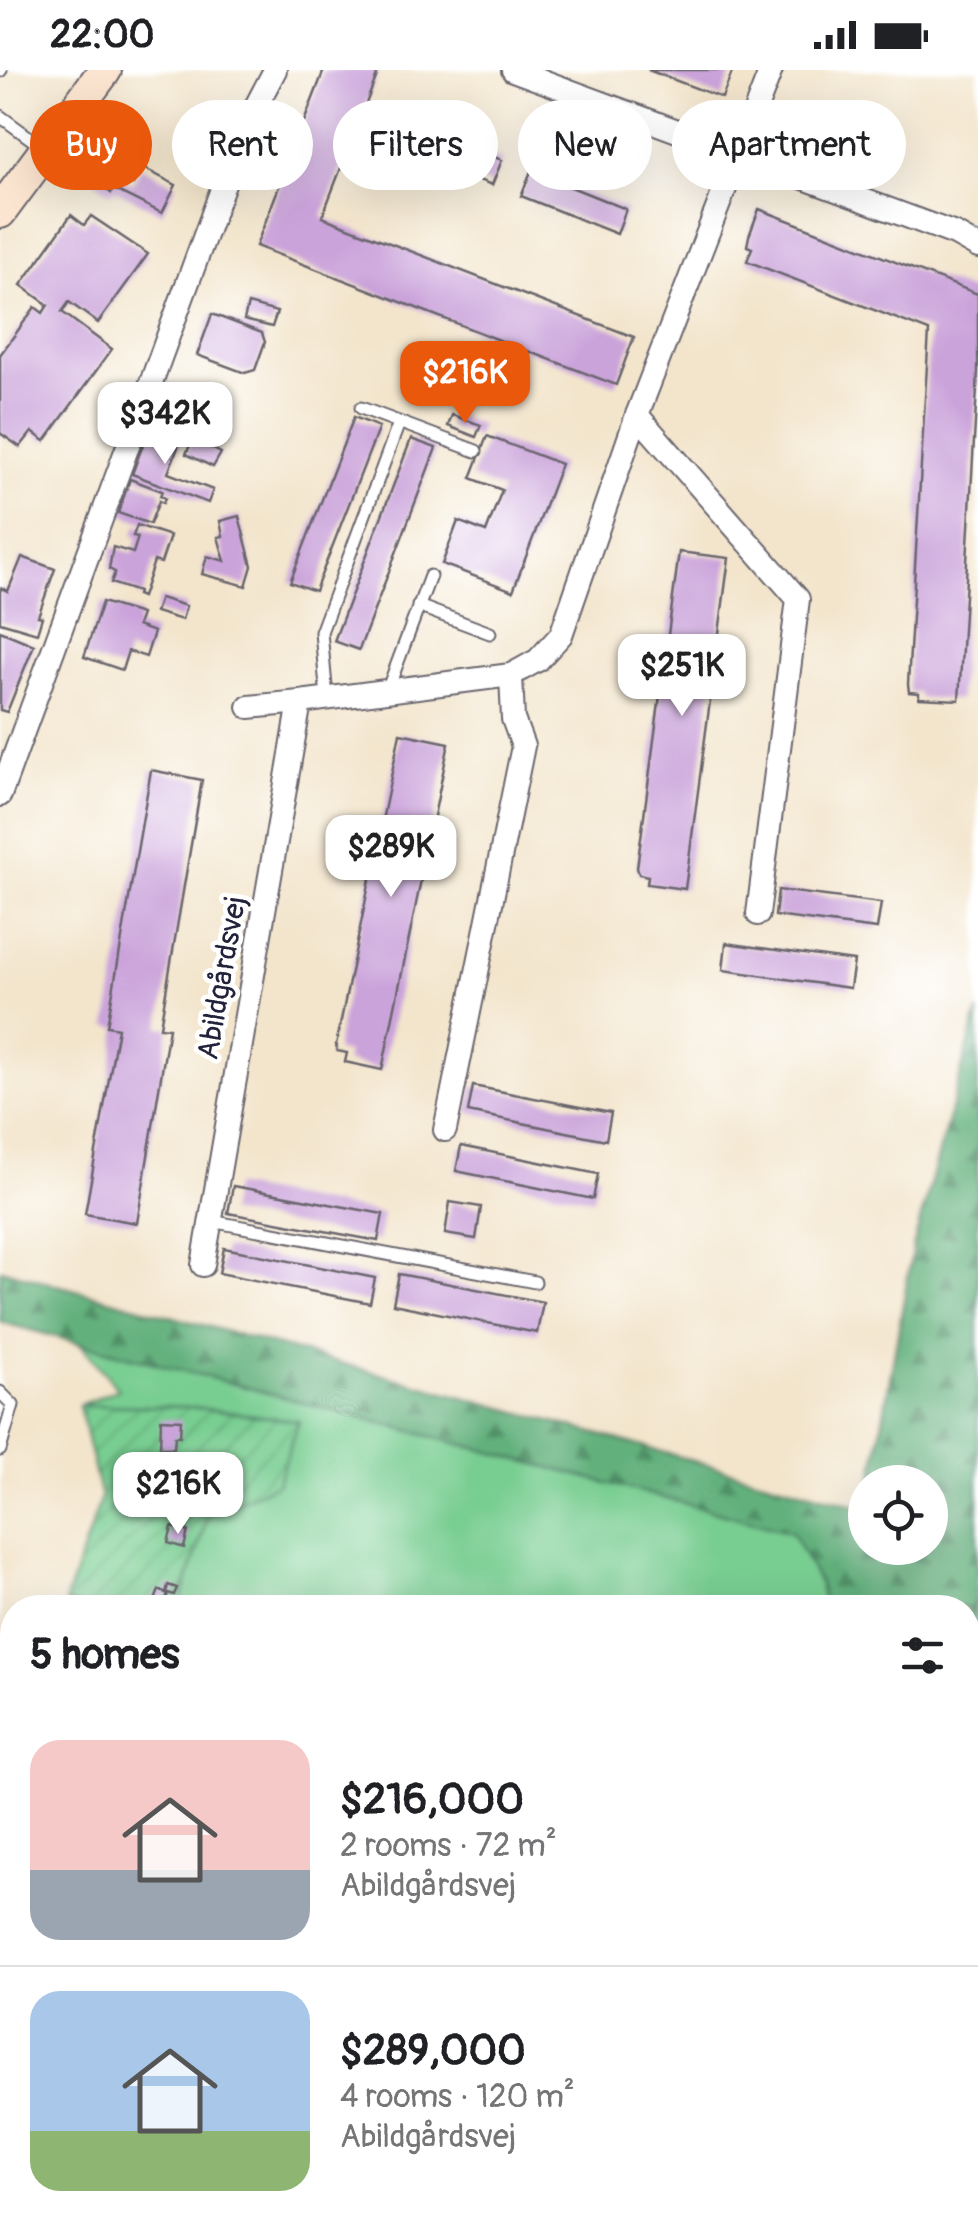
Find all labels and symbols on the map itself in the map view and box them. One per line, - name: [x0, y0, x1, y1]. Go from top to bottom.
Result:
- pin: $216K: [395, 341, 535, 426]
- pin: $342K: [95, 382, 235, 467]
- pin: $251K: [612, 634, 752, 719]
- pin: $289K: [321, 815, 461, 900]
- street label: Abildgårdsvej: [189, 893, 255, 1063]
- pin: $216K: [108, 1452, 248, 1537]

